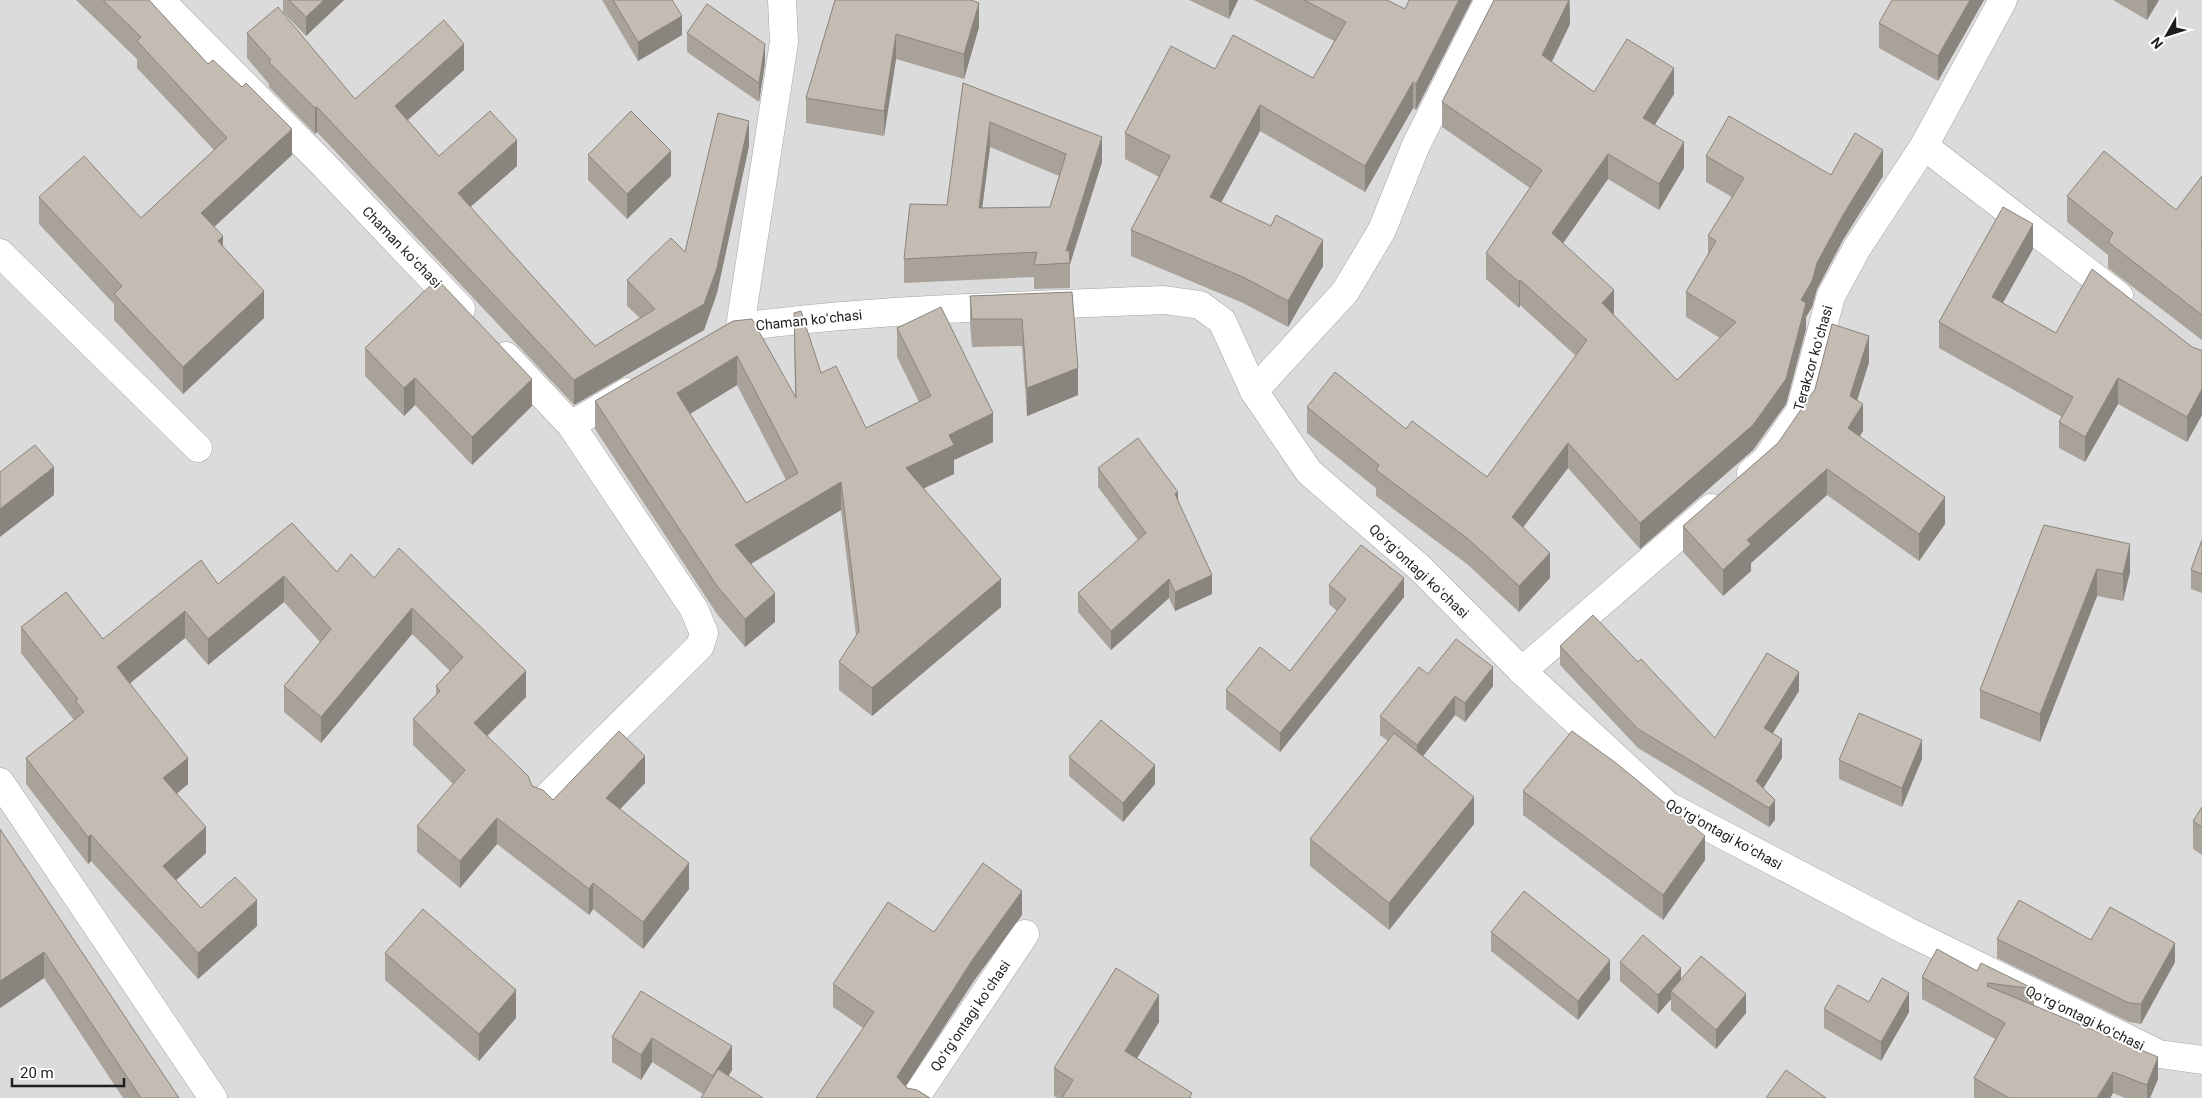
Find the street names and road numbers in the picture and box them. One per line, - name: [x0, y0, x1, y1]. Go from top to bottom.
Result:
- street label: Chaman koʻchasi: [359, 203, 445, 291]
- street label: Terakzor koʻchasi: [1790, 304, 1836, 412]
- street label: Chaman koʻchasi: [755, 306, 863, 334]
- street label: Qoʻrgʻontagi koʻchasi: [1366, 521, 1472, 621]
- street label: Qoʻrgʻontagi koʻchasi: [1663, 795, 1785, 873]
- street label: Qoʻrgʻontagi koʻchasi: [927, 957, 1013, 1075]
- street label: Qoʻrgʻontagi koʻchasi: [2023, 982, 2147, 1054]

